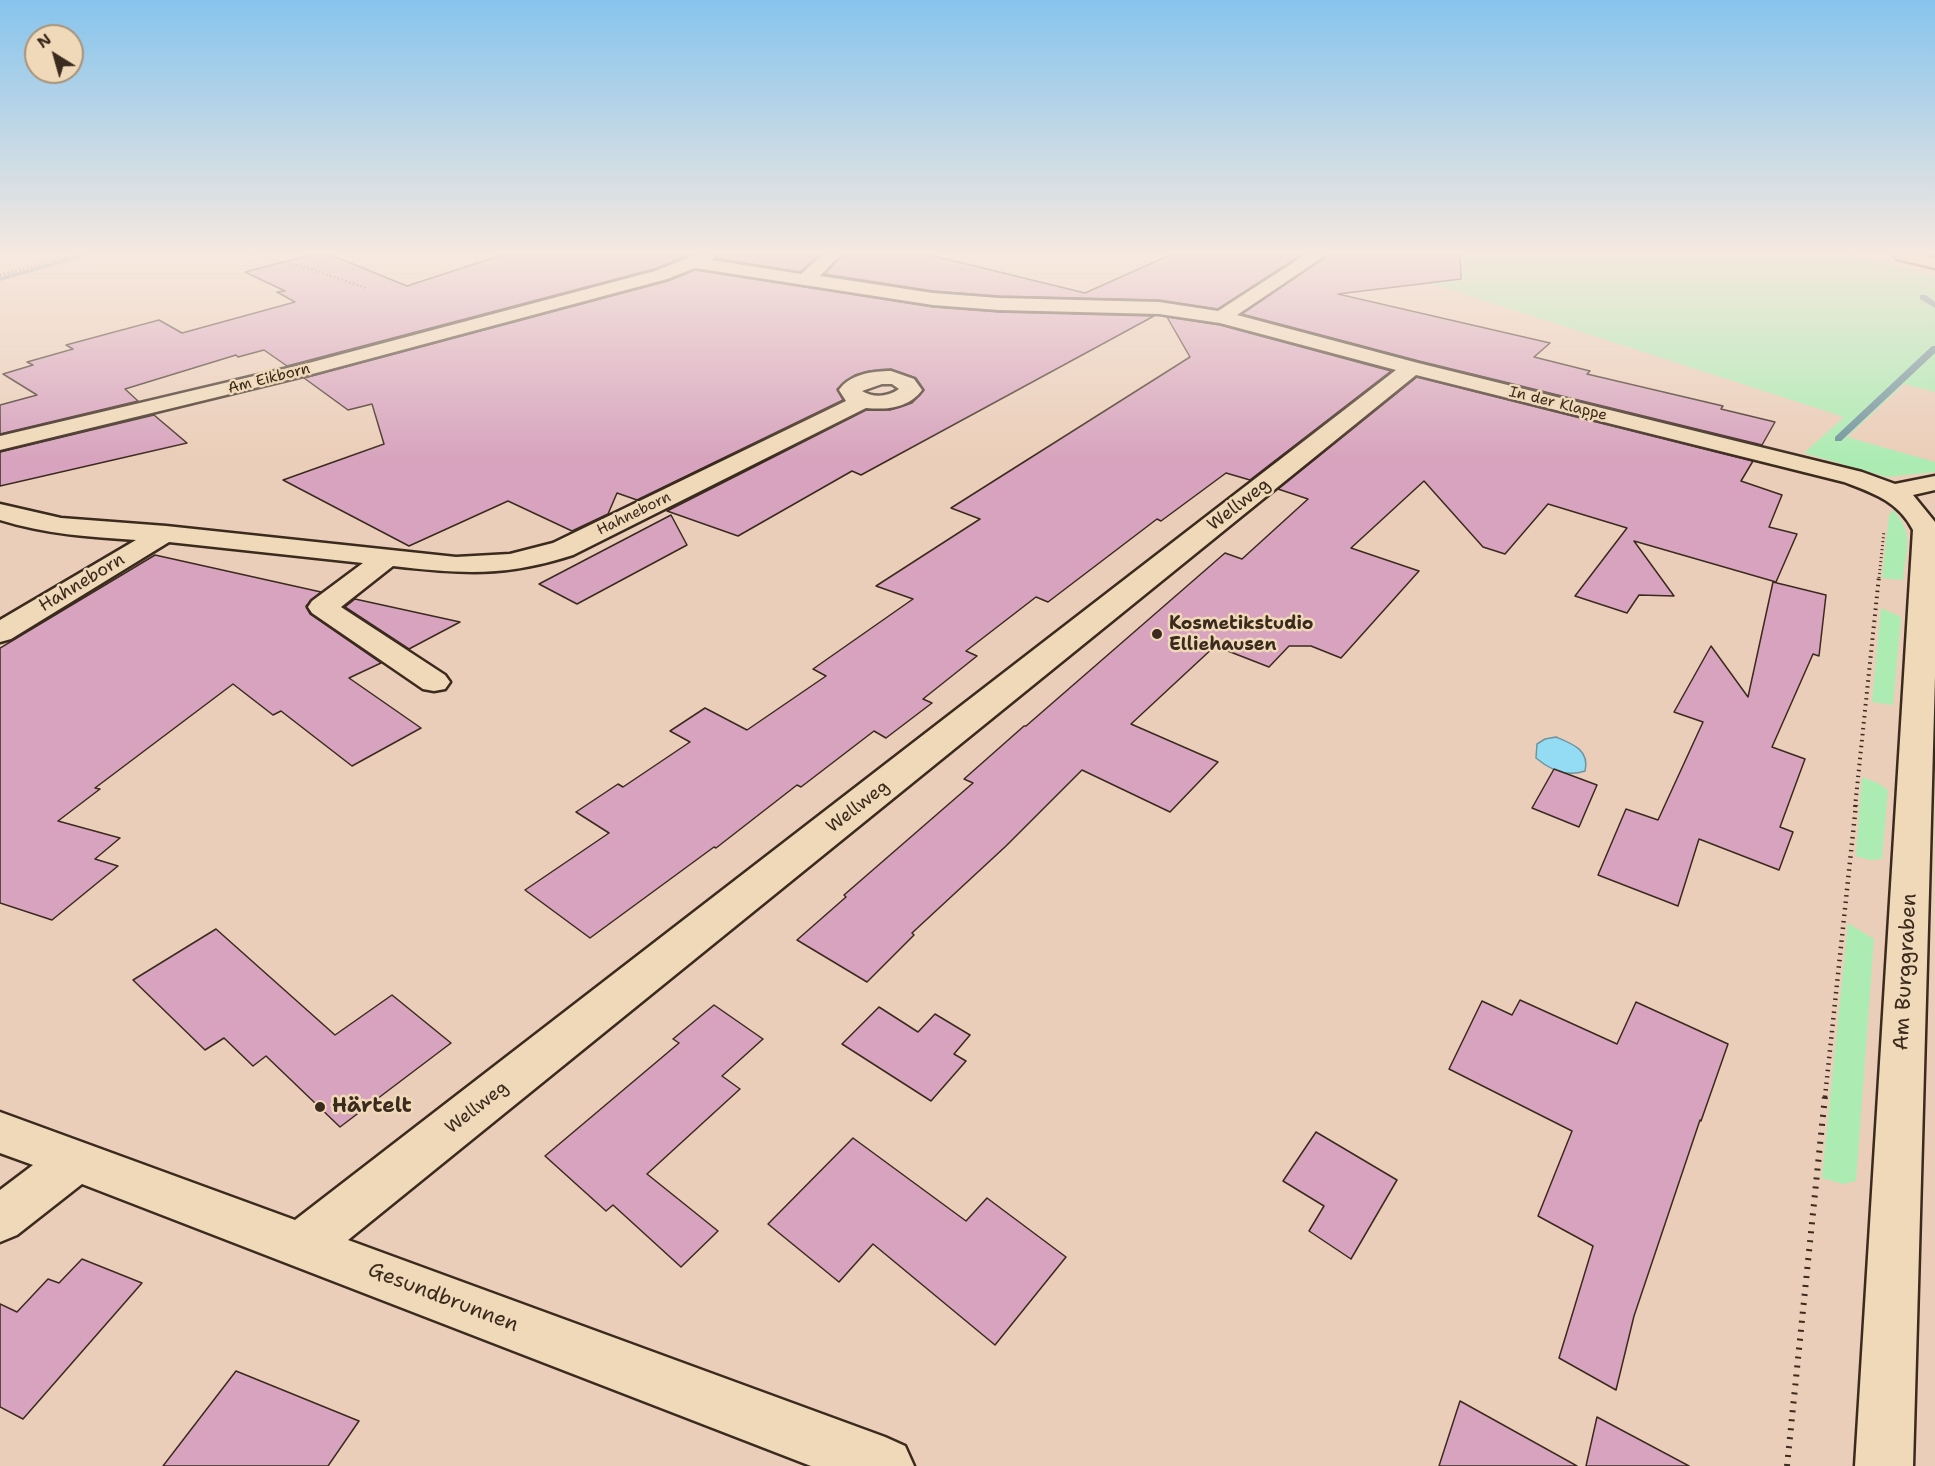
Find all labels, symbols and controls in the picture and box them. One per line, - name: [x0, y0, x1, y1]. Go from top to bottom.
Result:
- north arrow: [24, 24, 84, 84]
- text: N: [33, 29, 55, 53]
- street label: Am Eikborn: [226, 360, 312, 398]
- street label: In der Klappe: [1507, 383, 1609, 425]
- street label: Wellweg: [1203, 474, 1275, 536]
- street label: Hahneborn: [594, 488, 674, 540]
- street label: Hahneborn: [35, 549, 129, 617]
- place label: Kosmetikstudio Elliehausen: [1169, 613, 1314, 656]
- marker: Kosmetikstudio Elliehausen: [1150, 627, 1164, 641]
- street label: Wellweg: [822, 776, 894, 838]
- street label: Am Burggraben: [1889, 893, 1923, 1051]
- street label: Wellweg: [441, 1077, 513, 1139]
- place label: Härtelt: [332, 1094, 412, 1120]
- marker: Härtelt: [313, 1100, 327, 1114]
- street label: Gesundbrunnen: [364, 1258, 522, 1338]

